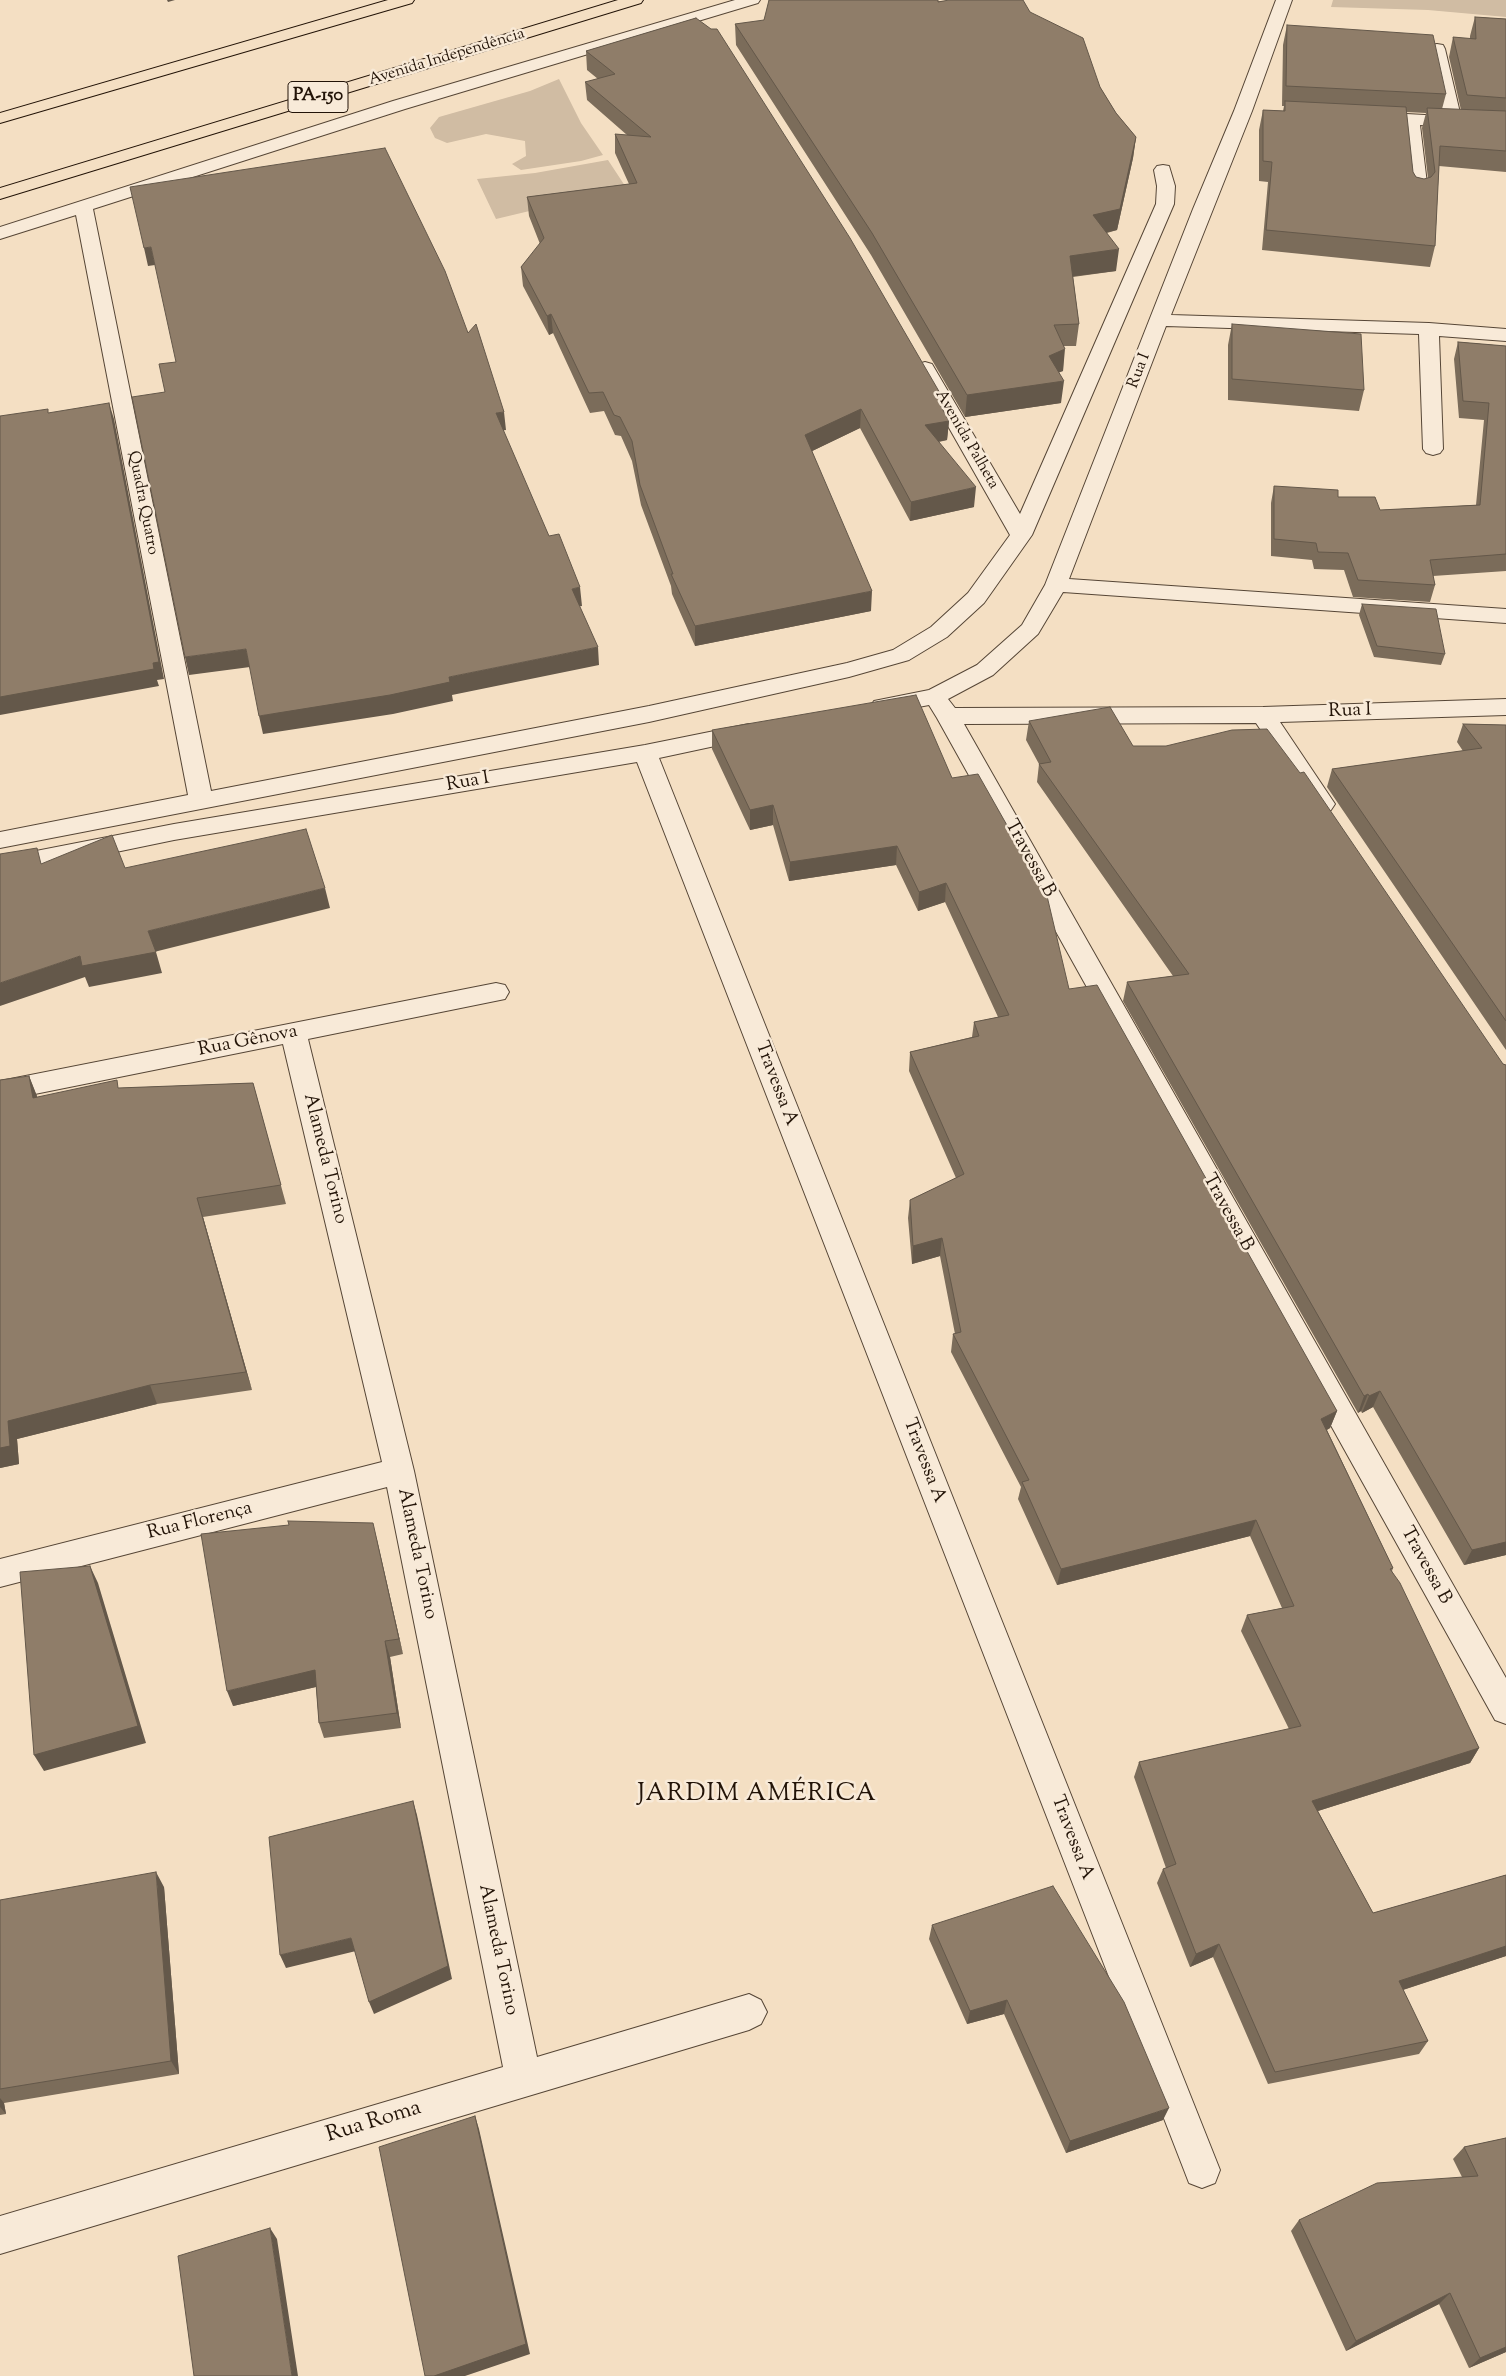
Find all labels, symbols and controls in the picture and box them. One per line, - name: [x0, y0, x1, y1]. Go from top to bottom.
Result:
- street label: Avenida Independência: [367, 25, 527, 91]
- road number: PA-150: [288, 81, 348, 112]
- street label: Rua I: [1125, 351, 1155, 391]
- street label: Avenida Palheta: [930, 387, 1002, 493]
- street label: Quadra Quatro: [123, 449, 161, 557]
- street label: Rua I: [1328, 700, 1372, 724]
- street label: Rua I: [445, 768, 491, 798]
- street label: Travessa B: [998, 816, 1060, 902]
- street label: Rua Gênova: [196, 1021, 300, 1063]
- street label: Travessa A: [748, 1039, 802, 1129]
- street label: Alameda Torino: [297, 1092, 351, 1226]
- street label: Travessa B: [1196, 1170, 1258, 1256]
- street label: Travessa A: [896, 1416, 950, 1506]
- street label: Alameda Torino: [391, 1486, 441, 1622]
- street label: Rua Florença: [145, 1498, 255, 1546]
- street label: Travessa B: [1394, 1523, 1456, 1609]
- district label: JARDIM AMÉRICA: [635, 1781, 879, 1811]
- street label: Travessa A: [1044, 1793, 1098, 1883]
- street label: Alameda Torino: [472, 1882, 522, 2018]
- street label: Rua Roma: [323, 2096, 425, 2150]

